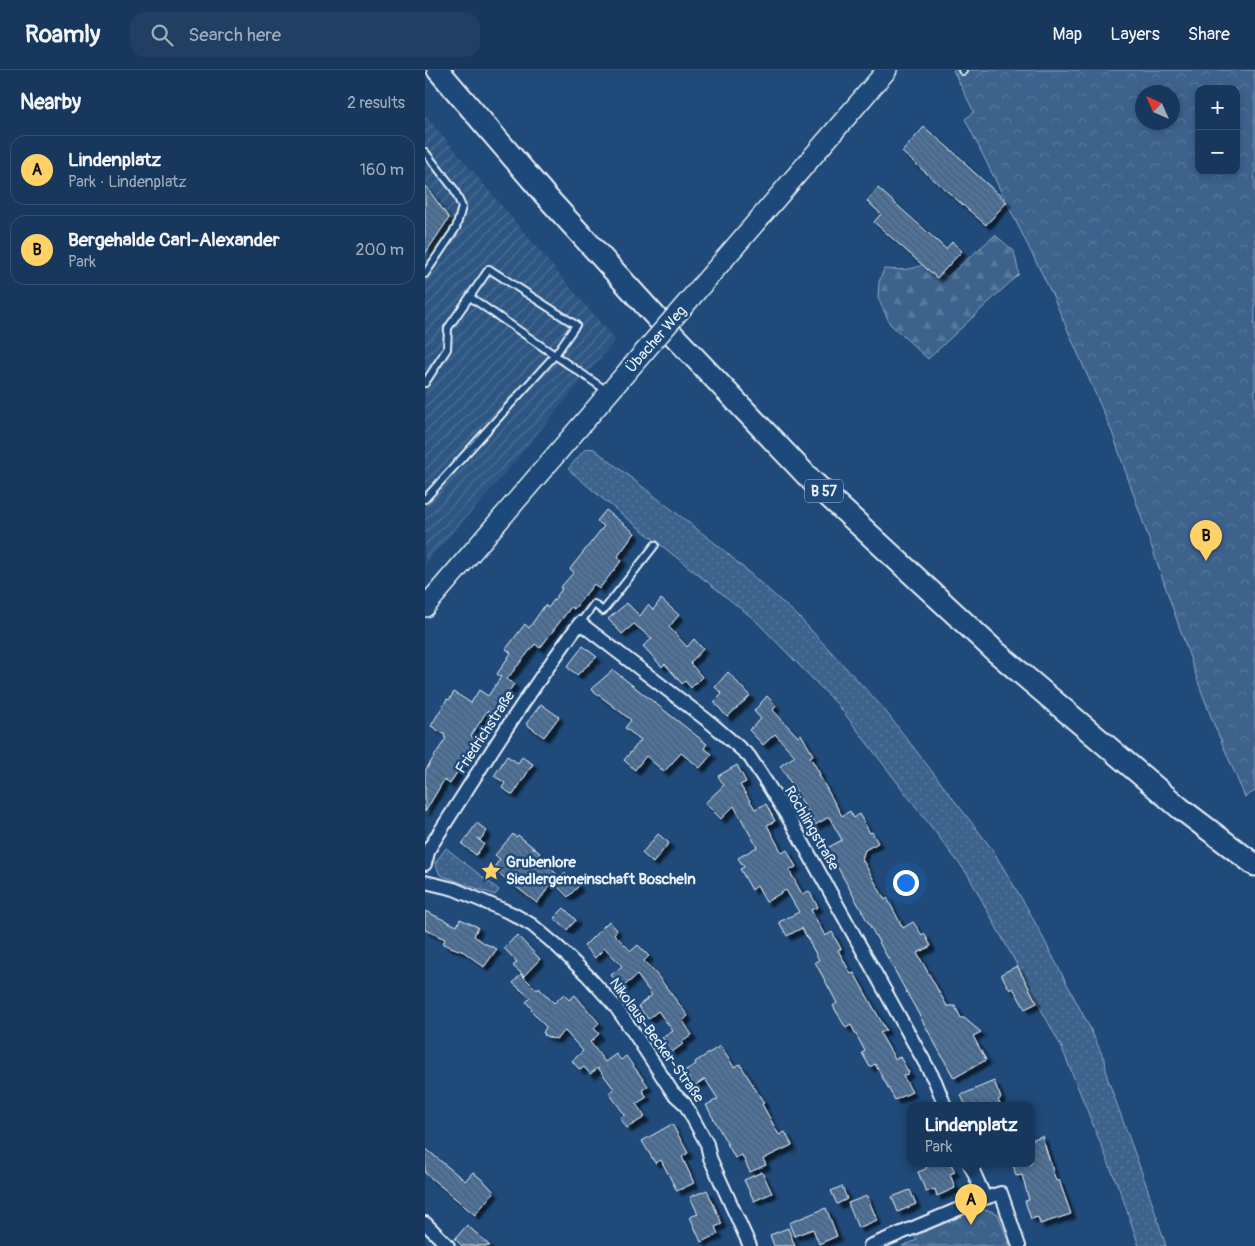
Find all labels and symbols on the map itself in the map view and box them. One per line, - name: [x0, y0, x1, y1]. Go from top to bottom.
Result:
- north arrow: [1135, 85, 1180, 130]
- street label: Übacher Weg: [622, 302, 691, 377]
- road number: B 57: [805, 480, 843, 502]
- pin: B: [1190, 520, 1222, 561]
- street label: Friedrichstraße: [452, 687, 520, 777]
- street label: Röchlingstraße: [780, 783, 844, 874]
- place label: Grubenlore Siedlergemeinschaft Boscheln: [506, 853, 696, 889]
- place icon: Grubenlore Siedlergemeinschaft Boscheln: [480, 860, 502, 882]
- your location: [893, 870, 919, 896]
- street label: Nikolaus-Becker-Straße: [605, 974, 709, 1107]
- pin: A: [955, 1184, 987, 1225]

